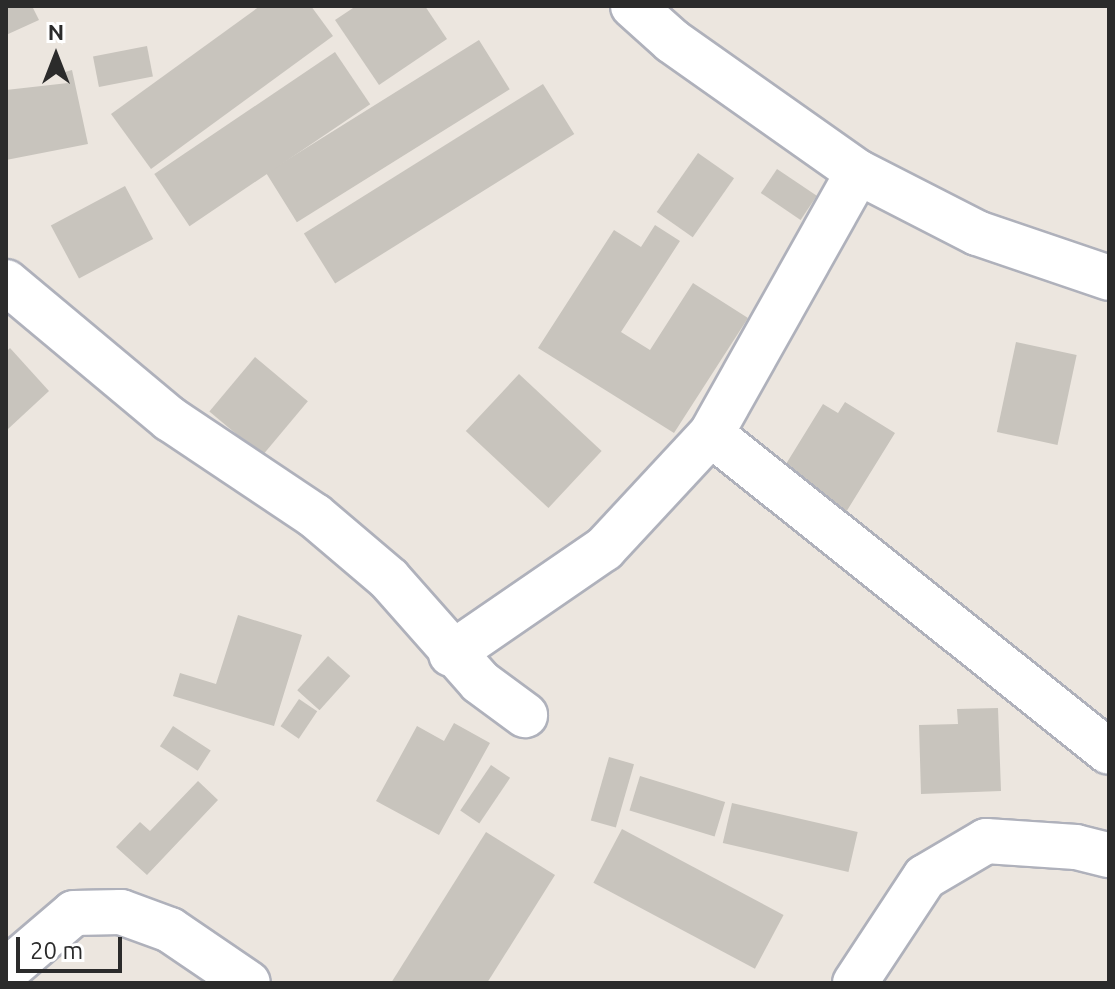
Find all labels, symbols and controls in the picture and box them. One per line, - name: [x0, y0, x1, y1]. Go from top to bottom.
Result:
- north arrow: [16, 16, 96, 96]
- text: N: [48, 19, 64, 44]
- scale bar: [20, 921, 126, 971]
- text: 20 m: [30, 937, 83, 964]

